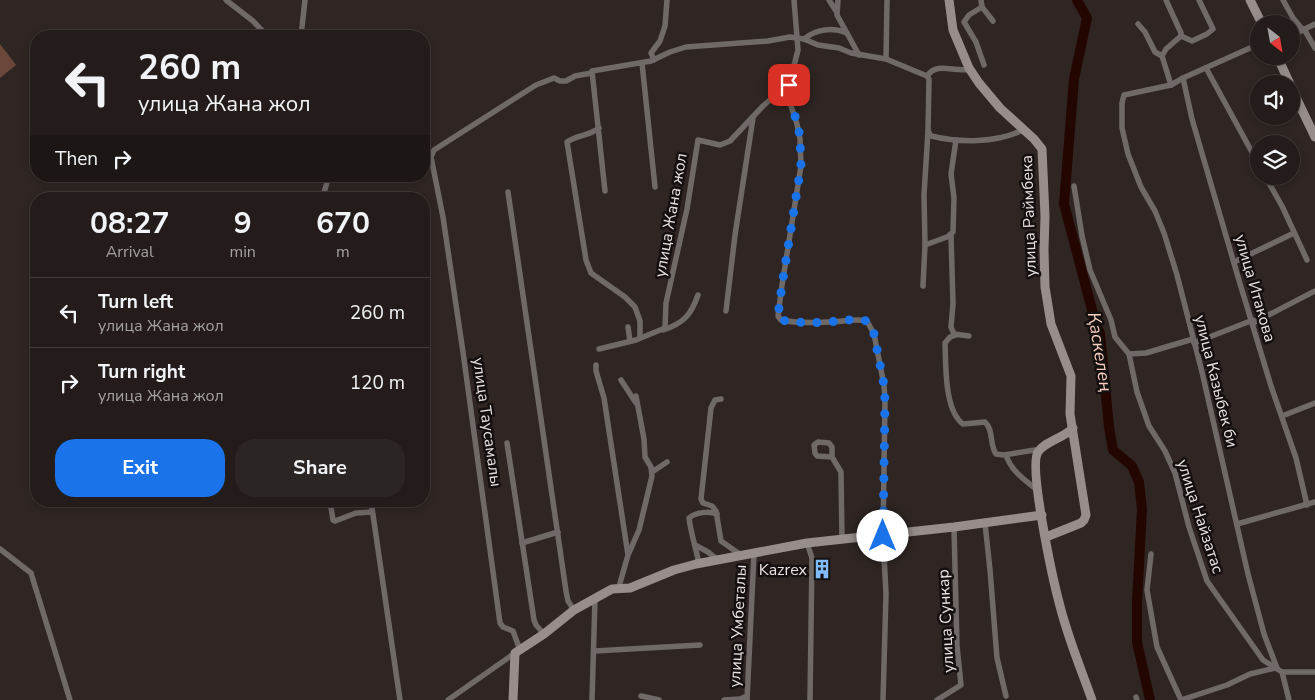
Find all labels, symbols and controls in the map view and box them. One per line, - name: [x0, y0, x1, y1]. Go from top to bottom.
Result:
- north arrow: [1250, 15, 1300, 65]
- map controls: [1250, 15, 1300, 185]
- text: 260 m: [138, 44, 241, 91]
- icon: left: [55, 50, 120, 115]
- pin: [768, 64, 810, 106]
- icon: arrive: [775, 71, 803, 99]
- button: sound: [1250, 75, 1300, 125]
- text: улица Жана жол: [138, 89, 311, 119]
- button: layers: [1250, 135, 1300, 185]
- icon: right: [108, 145, 136, 173]
- text: Then: [55, 146, 98, 172]
- street label: улица Жана жол: [649, 151, 693, 279]
- street label: улица Раймбека: [1016, 155, 1042, 277]
- text: 08:27: [90, 203, 169, 244]
- text: 9: [234, 203, 252, 244]
- text: 670: [316, 203, 370, 244]
- street label: улица Итакова: [1229, 232, 1281, 345]
- text: Arrival: [106, 241, 154, 263]
- text: min: [229, 241, 256, 263]
- text: m: [336, 241, 350, 263]
- text: Turn left: [98, 289, 173, 315]
- icon: left: [55, 299, 83, 327]
- text: 260 m: [350, 300, 405, 326]
- water label: Қаскелең: [1082, 310, 1118, 394]
- street label: улица Казыбек би: [1189, 313, 1243, 450]
- text: улица Жана жол: [98, 315, 224, 337]
- street label: улица Таусамалы: [467, 356, 507, 488]
- text: Turn right: [98, 359, 185, 385]
- icon: right: [55, 369, 83, 397]
- text: 120 m: [350, 370, 405, 396]
- text: улица Жана жол: [98, 385, 224, 407]
- button: Exit: [55, 439, 225, 497]
- button: Share: [235, 439, 405, 497]
- street label: улица Найзатас: [1171, 456, 1229, 577]
- position arrow: [856, 509, 908, 561]
- building icon: Kazrex: [811, 558, 833, 580]
- place label: Kazrex: [759, 559, 808, 581]
- street label: улица Умбеталы: [724, 564, 752, 688]
- street label: улица Сункар: [932, 569, 960, 673]

